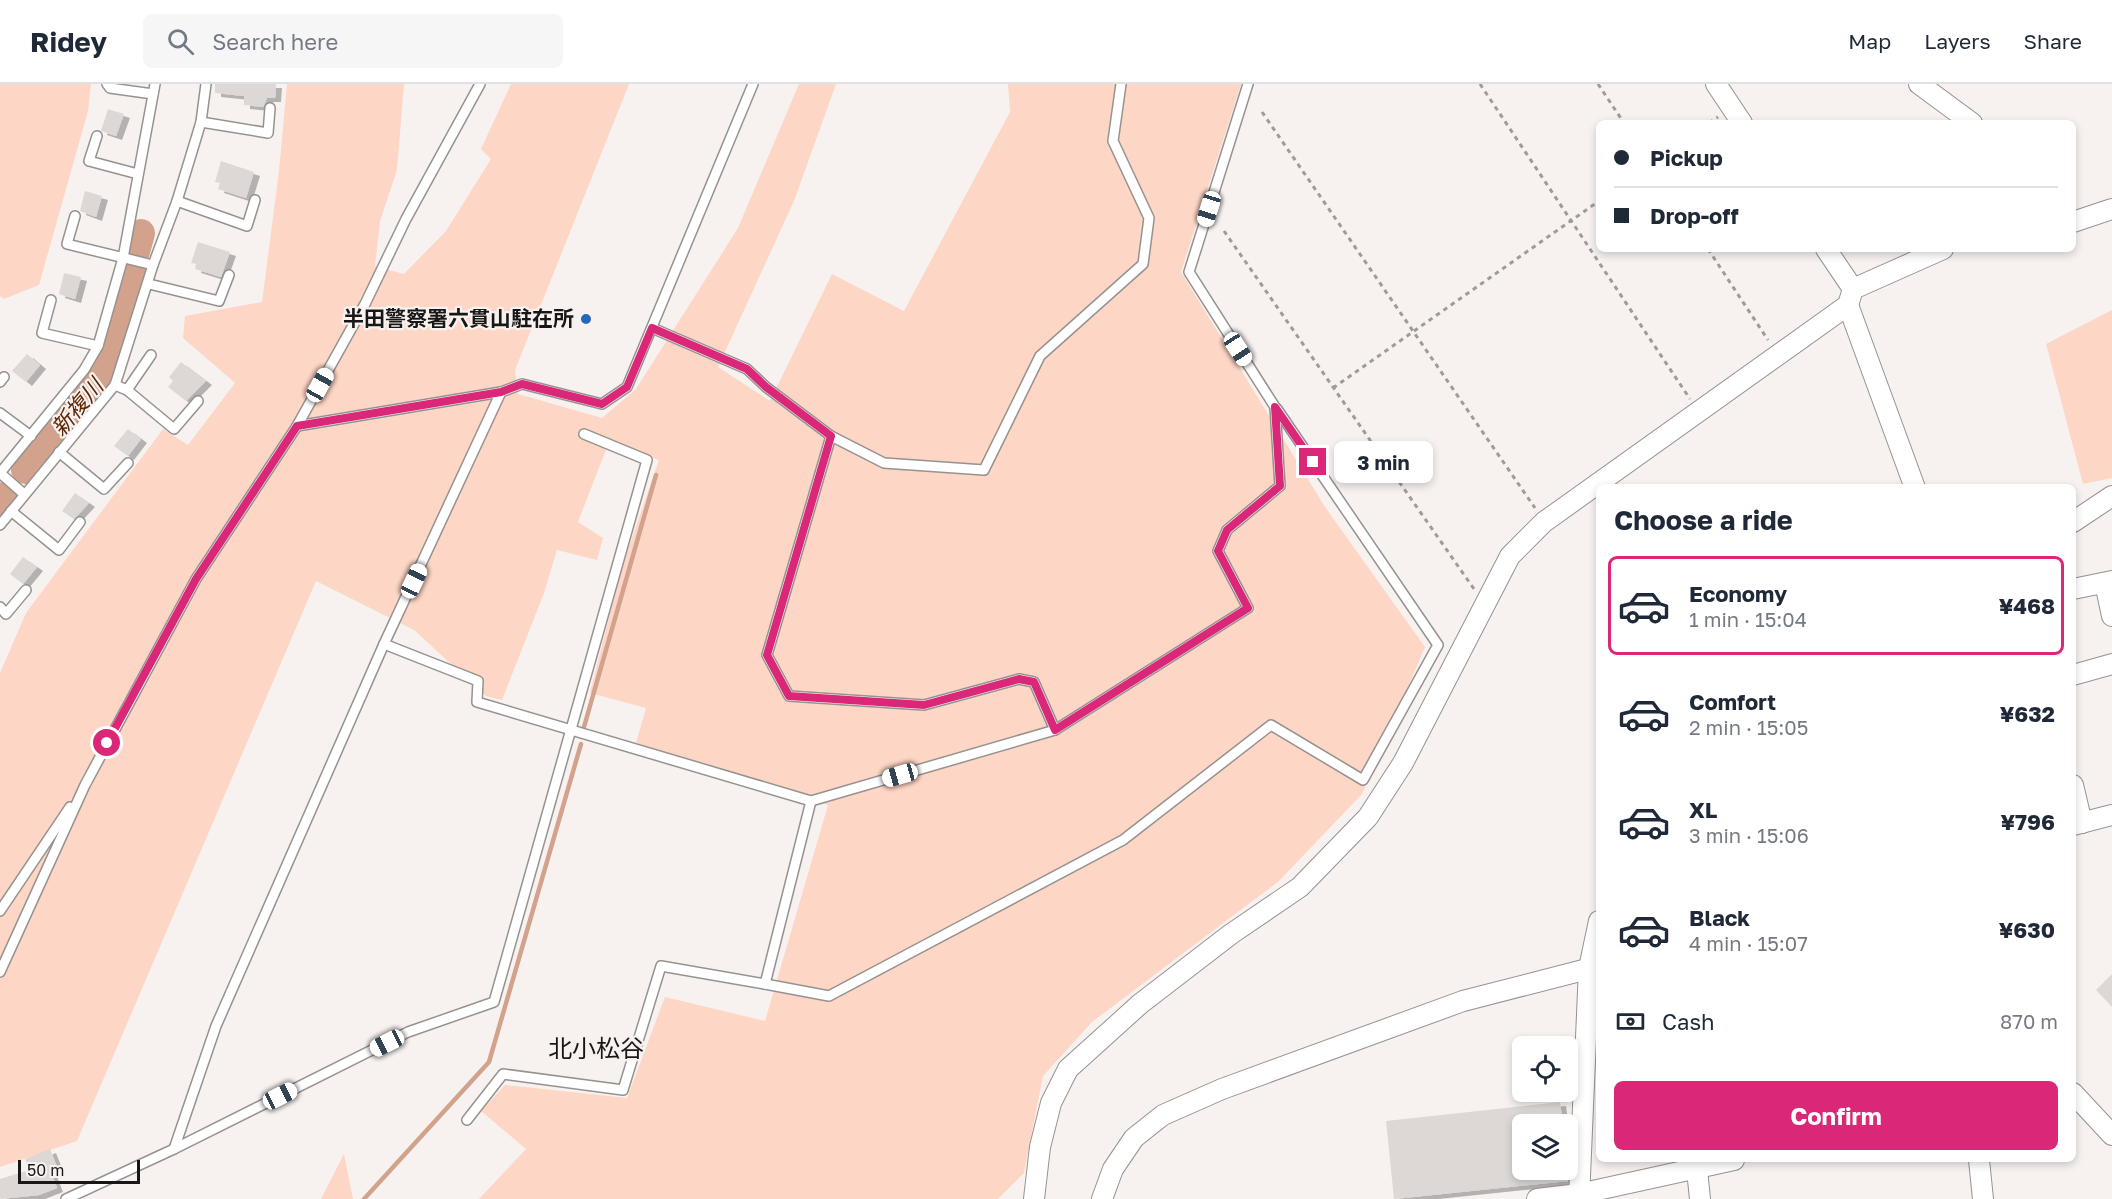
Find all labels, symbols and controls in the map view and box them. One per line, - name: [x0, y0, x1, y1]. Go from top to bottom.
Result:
- search box: [143, 14, 563, 68]
- text: Ridey: [30, 25, 107, 58]
- icon: search: [164, 25, 197, 58]
- text: Search here: [212, 28, 338, 55]
- text: Map: [1848, 28, 1891, 54]
- text: Layers: [1924, 28, 1991, 54]
- text: Share: [2024, 28, 2082, 54]
- text: Pickup: [1650, 144, 1723, 171]
- car: [1195, 189, 1223, 229]
- text: Drop-off: [1650, 202, 1739, 229]
- place label: 半田警察署六貫山駐在所: [343, 305, 574, 331]
- marker: 半田警察署六貫山駐在所: [579, 312, 593, 326]
- car: [1221, 329, 1255, 369]
- car: [303, 365, 337, 405]
- water label: 新複川: [45, 371, 109, 441]
- callout: 3 min: [1334, 441, 1433, 483]
- route end: [1299, 448, 1326, 475]
- text: 3 min: [1357, 450, 1410, 474]
- text: Choose a ride: [1614, 504, 1793, 536]
- car: [398, 561, 430, 601]
- icon: car: [1617, 579, 1671, 633]
- text: Economy: [1689, 580, 1787, 607]
- text: ¥468: [1999, 592, 2055, 619]
- text: 1 min · 15:04: [1689, 607, 1807, 631]
- icon: car: [1617, 687, 1671, 741]
- text: Comfort: [1689, 688, 1776, 715]
- text: ¥632: [2000, 700, 2055, 727]
- text: 2 min · 15:05: [1689, 715, 1808, 739]
- route start: [93, 729, 120, 756]
- car: [880, 761, 920, 789]
- icon: car: [1617, 795, 1671, 849]
- text: XL: [1689, 796, 1717, 823]
- text: ¥796: [2001, 808, 2055, 835]
- text: 3 min · 15:06: [1689, 823, 1809, 847]
- icon: car: [1617, 903, 1671, 957]
- text: Black: [1689, 904, 1750, 931]
- text: ¥630: [1999, 916, 2055, 943]
- text: 4 min · 15:07: [1689, 931, 1808, 955]
- icon: cash: [1614, 1005, 1647, 1038]
- text: Cash: [1662, 1008, 1715, 1035]
- text: 870 m: [2000, 1009, 2058, 1033]
- car: [367, 1027, 407, 1059]
- district label: 北小松谷: [548, 1033, 644, 1062]
- map controls: [1512, 1036, 1578, 1180]
- button: locate: [1512, 1036, 1578, 1102]
- car: [260, 1080, 300, 1112]
- button: Confirm: [1614, 1081, 2058, 1150]
- button: layers: [1512, 1114, 1578, 1180]
- scale bar: [18, 1157, 140, 1184]
- text: 50 m: [27, 1160, 64, 1180]

